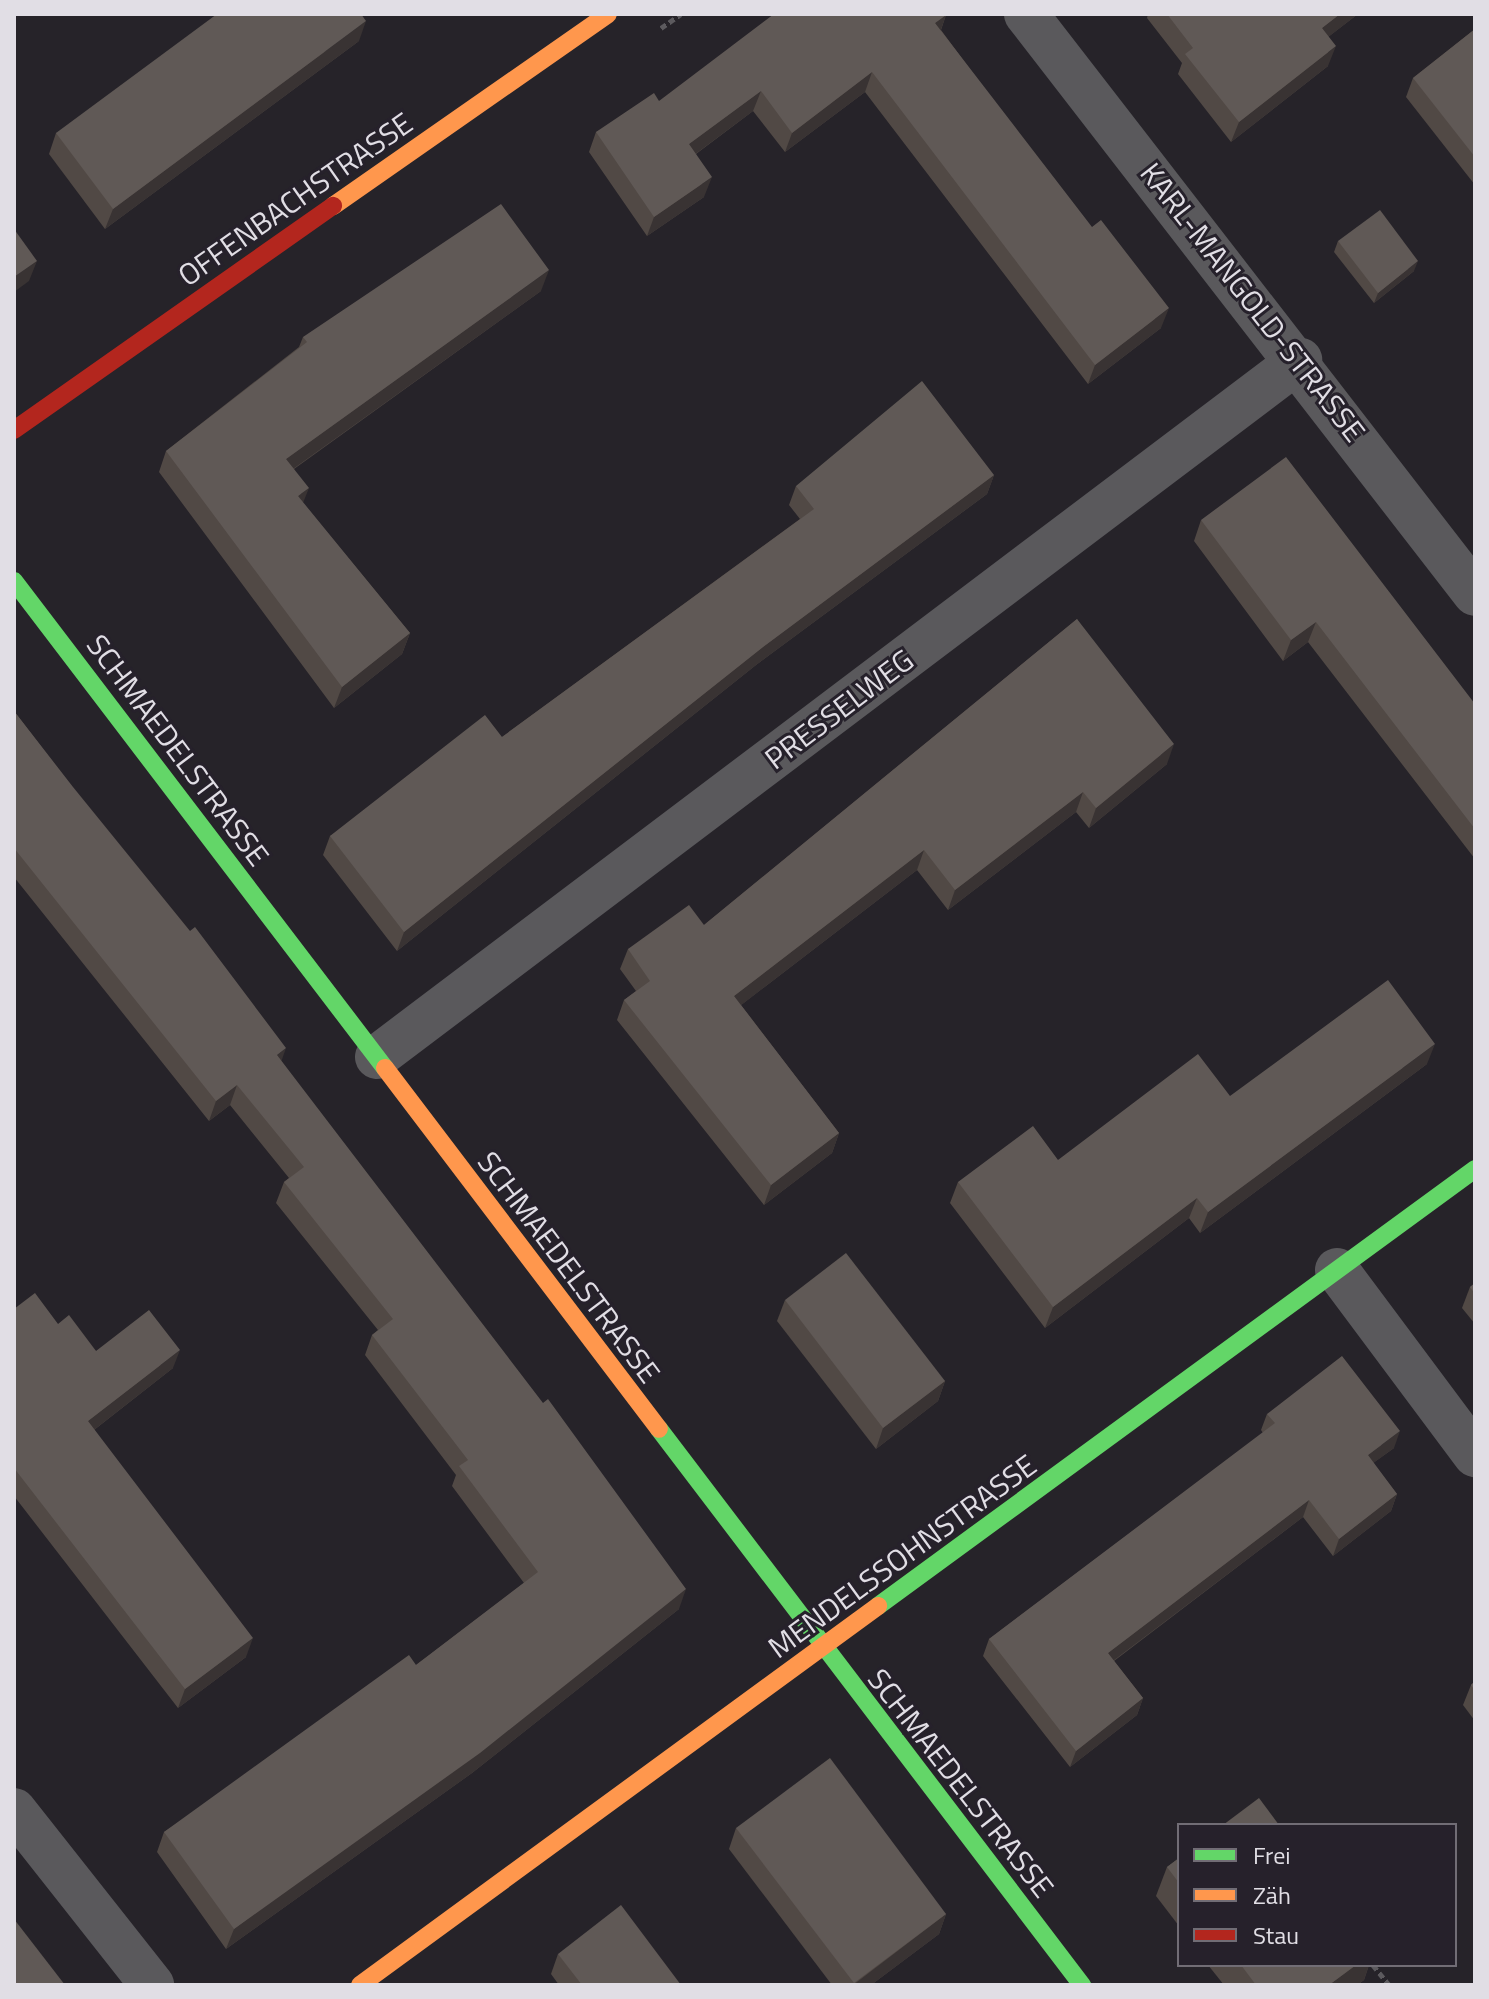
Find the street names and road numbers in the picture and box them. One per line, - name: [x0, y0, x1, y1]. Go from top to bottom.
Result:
- street label: OFFENBACHSTRASSE: [171, 105, 419, 293]
- street label: KARL-MANGOLD-STRASSE: [1133, 156, 1373, 448]
- street label: SCHMAEDELSTRASSE: [79, 627, 277, 873]
- street label: PRESSELWEG: [758, 642, 920, 776]
- street label: SCHMAEDELSTRASSE: [470, 1144, 668, 1390]
- street label: MENDELSSOHNSTRASSE: [761, 1447, 1043, 1665]
- street label: SCHMAEDELSTRASSE: [861, 1662, 1061, 1904]

